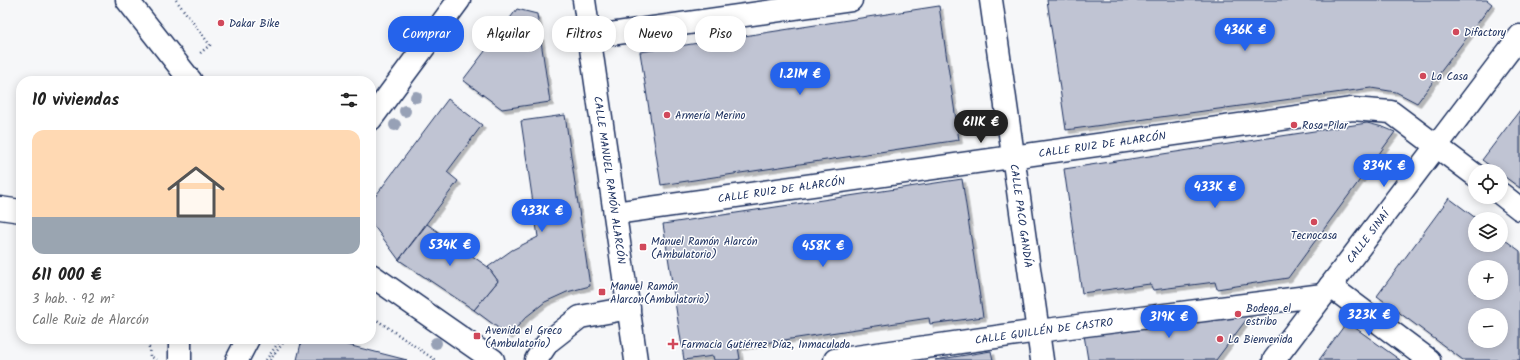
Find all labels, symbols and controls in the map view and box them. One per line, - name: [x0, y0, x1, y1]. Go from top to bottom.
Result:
- place label: Dakar Bike: [229, 15, 279, 33]
- chip: Comprar: [388, 16, 464, 52]
- chip: Alquilar: [472, 16, 544, 52]
- chip: Filtros: [552, 16, 616, 52]
- chip: Nuevo: [624, 16, 687, 52]
- chip: Piso: [695, 16, 746, 52]
- marker: Dakar Bike: [216, 18, 226, 28]
- pin: 436K €: [1212, 18, 1278, 52]
- text: 436K €: [1224, 20, 1266, 41]
- place label: Difactory: [1464, 24, 1507, 42]
- marker: Difactory: [1451, 27, 1461, 37]
- pin: 1.21M €: [763, 62, 837, 96]
- text: 1.21M €: [779, 64, 821, 85]
- place label: La Casa: [1431, 68, 1468, 86]
- marker: La Casa: [1418, 71, 1428, 81]
- text: 10 viviendas: [32, 87, 119, 114]
- icon: filters: [338, 89, 360, 111]
- street label: CALLE MANUEL RAMÓN ALARCÓN: [588, 95, 630, 266]
- place label: Armería Merino: [675, 107, 746, 125]
- marker: Armería Merino: [662, 110, 672, 120]
- pin: 611K €: [948, 110, 1014, 144]
- text: 611K €: [963, 112, 999, 133]
- place label: Rosa Pilar: [1302, 117, 1349, 135]
- marker: Rosa Pilar: [1289, 120, 1299, 130]
- street label: CALLE RUIZ DE ALARCÓN: [1037, 127, 1168, 163]
- pin: 834K €: [1351, 154, 1417, 188]
- icon: home: [160, 156, 232, 228]
- text: 834K €: [1363, 156, 1405, 177]
- street label: CALLE PACO GANDÍA: [1004, 163, 1037, 269]
- map controls: [1468, 164, 1508, 348]
- button: locate: [1468, 164, 1508, 204]
- street label: CALLE RUIZ DE ALARCÓN: [717, 173, 847, 208]
- pin: 433K €: [1182, 175, 1248, 209]
- text: 433K €: [1194, 177, 1236, 198]
- pin: 433K €: [509, 199, 575, 233]
- text: 433K €: [521, 201, 563, 222]
- street label: CALLE SINAÍ: [1342, 205, 1396, 268]
- button: layers: [1468, 212, 1508, 252]
- marker: Tecnocasa: [1309, 217, 1319, 227]
- place label: Tecnocasa: [1291, 227, 1337, 245]
- pin: 534K €: [417, 233, 483, 267]
- place label: Manuel Ramón Alarcón (Ambulatorio): [651, 233, 758, 264]
- pin: 458K €: [790, 234, 856, 268]
- text: 534K €: [429, 235, 471, 256]
- text: 458K €: [802, 236, 844, 257]
- marker: Manuel Ramón Alarcón (Ambulatorio): [638, 242, 648, 252]
- button: +: [1468, 260, 1508, 300]
- text: 611 000 €: [32, 262, 102, 289]
- place label: Manuel Ramón Alarcon(Ambulatorio): [610, 278, 710, 309]
- marker: Manuel Ramón Alarcon(Ambulatorio): [597, 287, 607, 297]
- text: 3 hab. · 92 m²: [32, 289, 115, 310]
- place label: Bodega el estribo: [1246, 300, 1291, 331]
- pin: 323K €: [1336, 303, 1402, 337]
- pin: 319K €: [1136, 305, 1202, 339]
- text: 323K €: [1348, 305, 1390, 326]
- text: 319K €: [1150, 307, 1188, 328]
- button: −: [1468, 308, 1508, 348]
- marker: Bodega el estribo: [1233, 309, 1243, 319]
- text: Calle Ruiz de Alarcón: [32, 310, 149, 331]
- street label: CALLE GUILLÉN DE CASTRO: [974, 314, 1115, 350]
- place label: Avenida el Greco (Ambulatorio): [485, 322, 562, 353]
- marker: Avenida el Greco (Ambulatorio): [472, 331, 482, 341]
- place label: La Bienvenida: [1228, 331, 1293, 349]
- marker: La Bienvenida: [1215, 334, 1225, 344]
- place label: Farmacia Gutiérrez Díaz, Inmaculada: [681, 336, 850, 354]
- marker: Farmacia Gutiérrez Díaz, Inmaculada: [668, 339, 678, 349]

